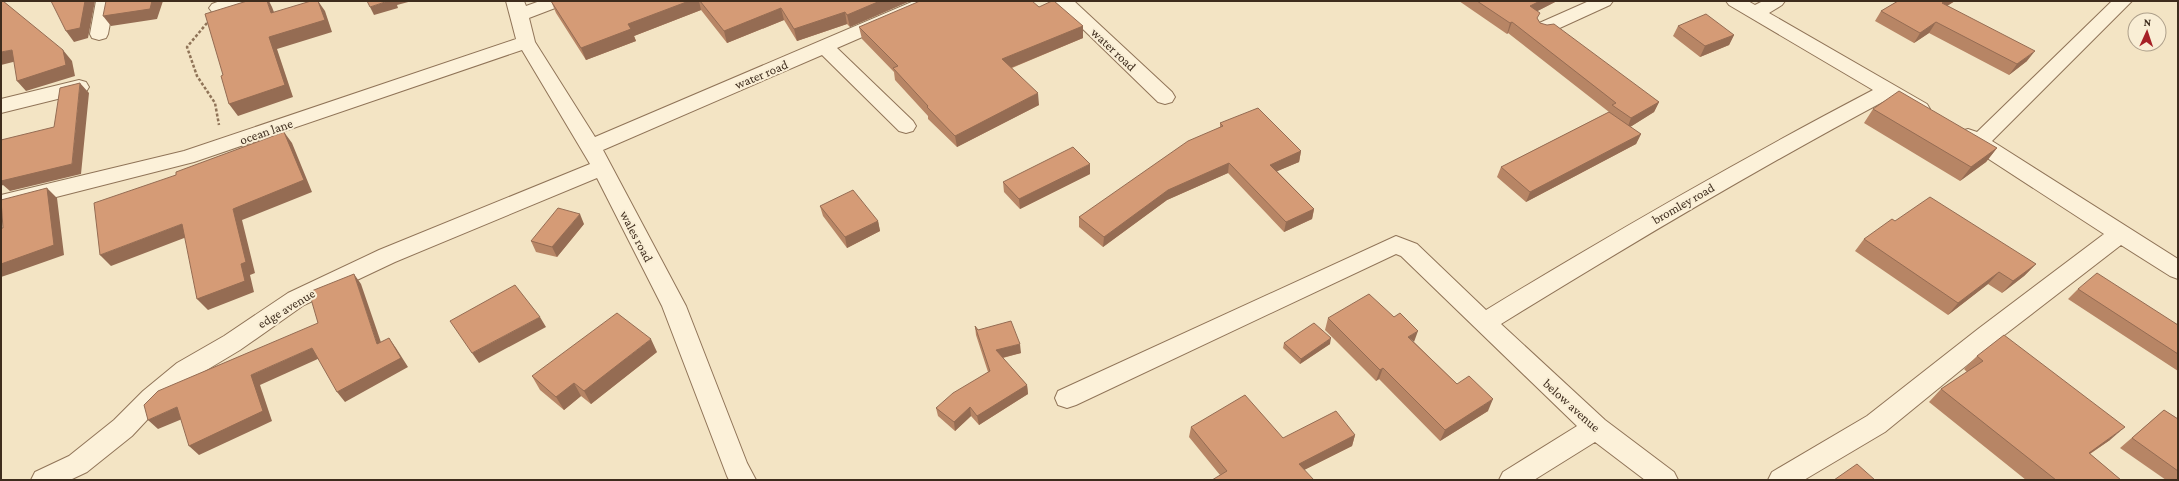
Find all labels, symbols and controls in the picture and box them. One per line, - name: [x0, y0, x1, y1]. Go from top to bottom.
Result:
- north arrow: [2127, 12, 2167, 52]
- text: N: [2143, 16, 2152, 28]
- street label: water road: [1088, 25, 1139, 74]
- street label: water road: [732, 57, 790, 92]
- street label: ocean lane: [238, 115, 295, 148]
- street label: bromley road: [1650, 180, 1717, 227]
- street label: wales road: [617, 208, 656, 265]
- street label: edge avenue: [255, 285, 318, 331]
- street label: below avenue: [1540, 376, 1603, 435]

